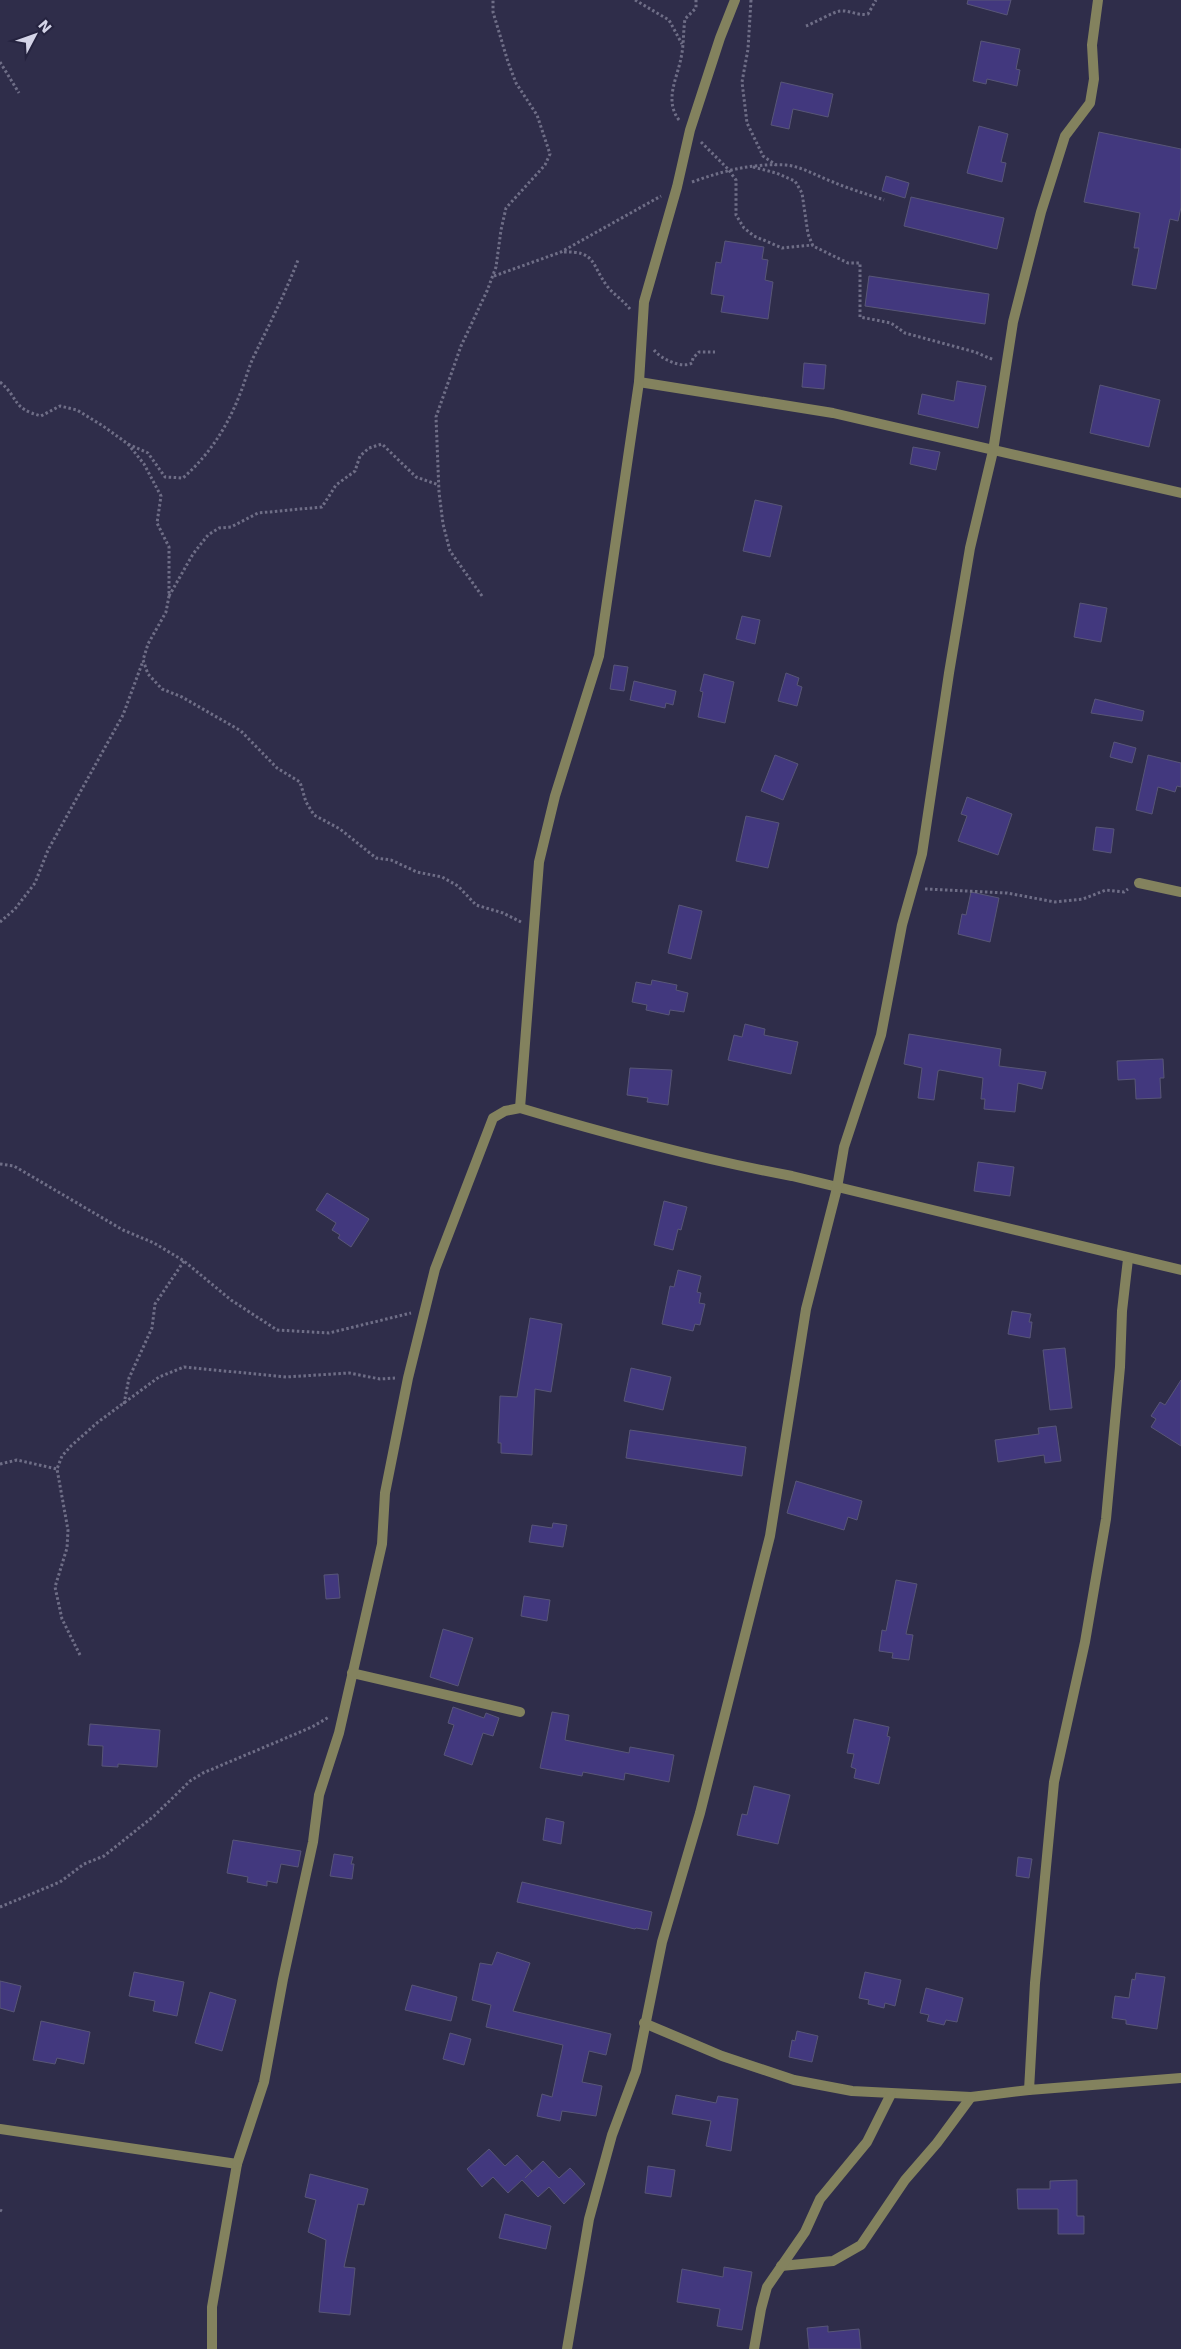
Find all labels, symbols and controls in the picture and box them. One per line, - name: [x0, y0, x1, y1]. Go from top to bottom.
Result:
- north arrow: [10, 10, 60, 60]
- text: N: [35, 17, 55, 36]

